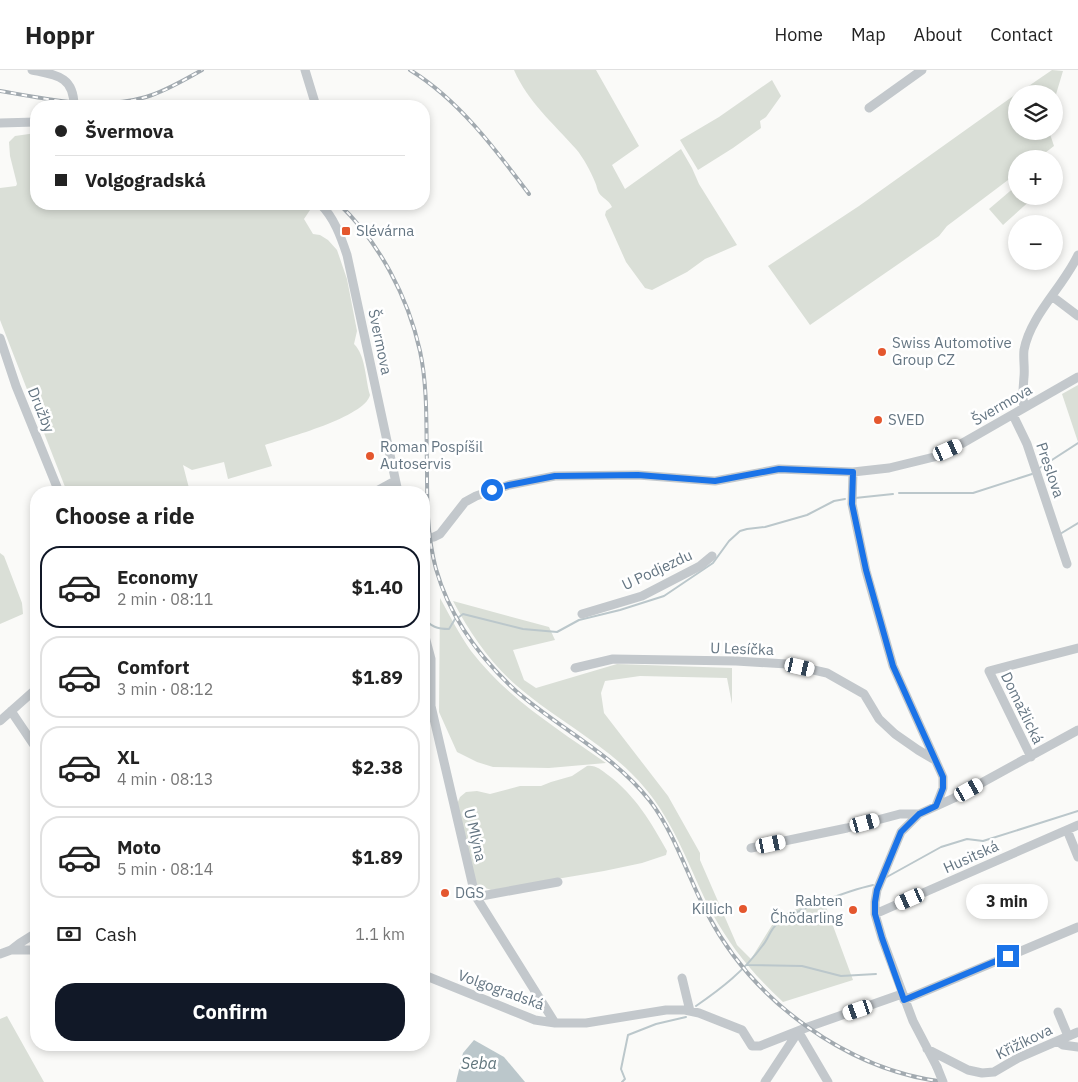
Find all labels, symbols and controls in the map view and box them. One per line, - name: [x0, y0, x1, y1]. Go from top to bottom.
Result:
- text: Hoppr: [25, 19, 95, 51]
- text: Home: [775, 23, 823, 46]
- text: Map: [851, 23, 886, 46]
- text: About: [914, 23, 962, 46]
- text: Contact: [990, 23, 1053, 46]
- map controls: [1008, 85, 1063, 270]
- button: layers: [1008, 85, 1063, 140]
- text: Švermova: [85, 119, 174, 143]
- button: +: [1008, 150, 1063, 205]
- text: Volgogradská: [85, 168, 206, 192]
- button: −: [1008, 215, 1063, 270]
- place label: Slévárna: [356, 221, 414, 240]
- marker: Slévárna: [340, 225, 352, 237]
- street label: Švermova: [364, 307, 397, 376]
- place label: Swiss Automotive Group CZ: [892, 333, 1012, 369]
- marker: Swiss Automotive Group CZ: [876, 346, 888, 358]
- street label: Švermova: [968, 380, 1035, 429]
- street label: Družby: [24, 384, 59, 436]
- place label: SVED: [888, 410, 925, 429]
- marker: SVED: [872, 414, 884, 426]
- place label: Roman Pospíšil Autoservis: [380, 437, 483, 473]
- car: [931, 437, 964, 463]
- street label: Preslova: [1032, 440, 1069, 500]
- marker: Roman Pospíšil Autoservis: [364, 450, 376, 462]
- route start: [481, 479, 503, 501]
- text: Choose a ride: [55, 501, 195, 530]
- street label: U Podjezdu: [619, 545, 695, 594]
- icon: car: [57, 565, 102, 610]
- text: Economy: [117, 565, 198, 589]
- text: $1.40: [351, 575, 403, 599]
- text: 2 min · 08:11: [117, 589, 213, 609]
- street label: U Lesíčka: [710, 638, 774, 659]
- icon: car: [57, 655, 102, 700]
- text: Comfort: [117, 655, 190, 679]
- car: [783, 656, 816, 678]
- text: $1.89: [351, 665, 403, 689]
- street label: Domažlická: [997, 669, 1048, 747]
- text: 3 min · 08:12: [117, 679, 213, 699]
- icon: car: [57, 745, 102, 790]
- text: XL: [117, 745, 140, 769]
- text: $2.38: [351, 755, 403, 779]
- text: 4 min · 08:13: [117, 769, 213, 789]
- car: [952, 776, 985, 804]
- street label: U Mlýna: [460, 807, 491, 863]
- car: [848, 812, 881, 834]
- car: [754, 834, 787, 854]
- icon: car: [57, 835, 102, 880]
- text: Moto: [117, 835, 161, 859]
- street label: Husitská: [940, 836, 1001, 877]
- text: $1.89: [351, 845, 403, 869]
- text: 5 min · 08:14: [117, 859, 213, 879]
- place label: DGS: [455, 883, 484, 902]
- callout: 3 min: [967, 884, 1049, 918]
- car: [893, 886, 926, 912]
- marker: DGS: [439, 887, 451, 899]
- place label: Rabten Čhödarling: [770, 891, 843, 927]
- text: 3 min: [986, 891, 1028, 911]
- place label: Killich: [692, 899, 733, 918]
- marker: Killich: [737, 903, 749, 915]
- marker: Rabten Čhödarling: [847, 904, 859, 916]
- icon: cash: [55, 920, 83, 948]
- text: Cash: [95, 922, 137, 946]
- text: 1.1 km: [355, 924, 405, 944]
- route end: [997, 945, 1019, 967]
- street label: Volgogradská: [455, 965, 547, 1014]
- button: Confirm: [55, 983, 405, 1041]
- car: [841, 998, 874, 1022]
- street label: Křižíkova: [992, 1020, 1055, 1063]
- water label: Seba: [461, 1053, 497, 1073]

